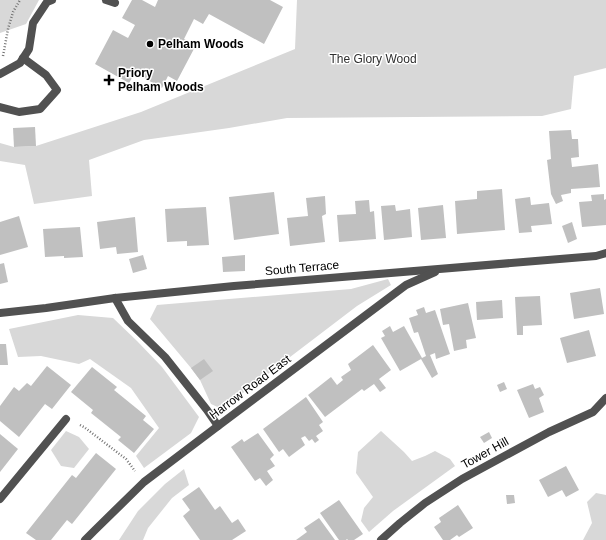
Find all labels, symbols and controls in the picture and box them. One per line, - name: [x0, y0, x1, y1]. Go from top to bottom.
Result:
- place label: Pelham Woods: [158, 37, 244, 51]
- marker: Pelham Woods: [145, 39, 155, 49]
- park label: The Glory Wood: [329, 52, 417, 66]
- place label: Priory Pelham Woods: [118, 66, 204, 94]
- marker: Priory Pelham Woods: [103, 74, 115, 86]
- street label: South Terrace: [264, 258, 340, 278]
- street label: Harrow Road East: [207, 352, 294, 422]
- street label: Tower Hill: [459, 434, 511, 472]

